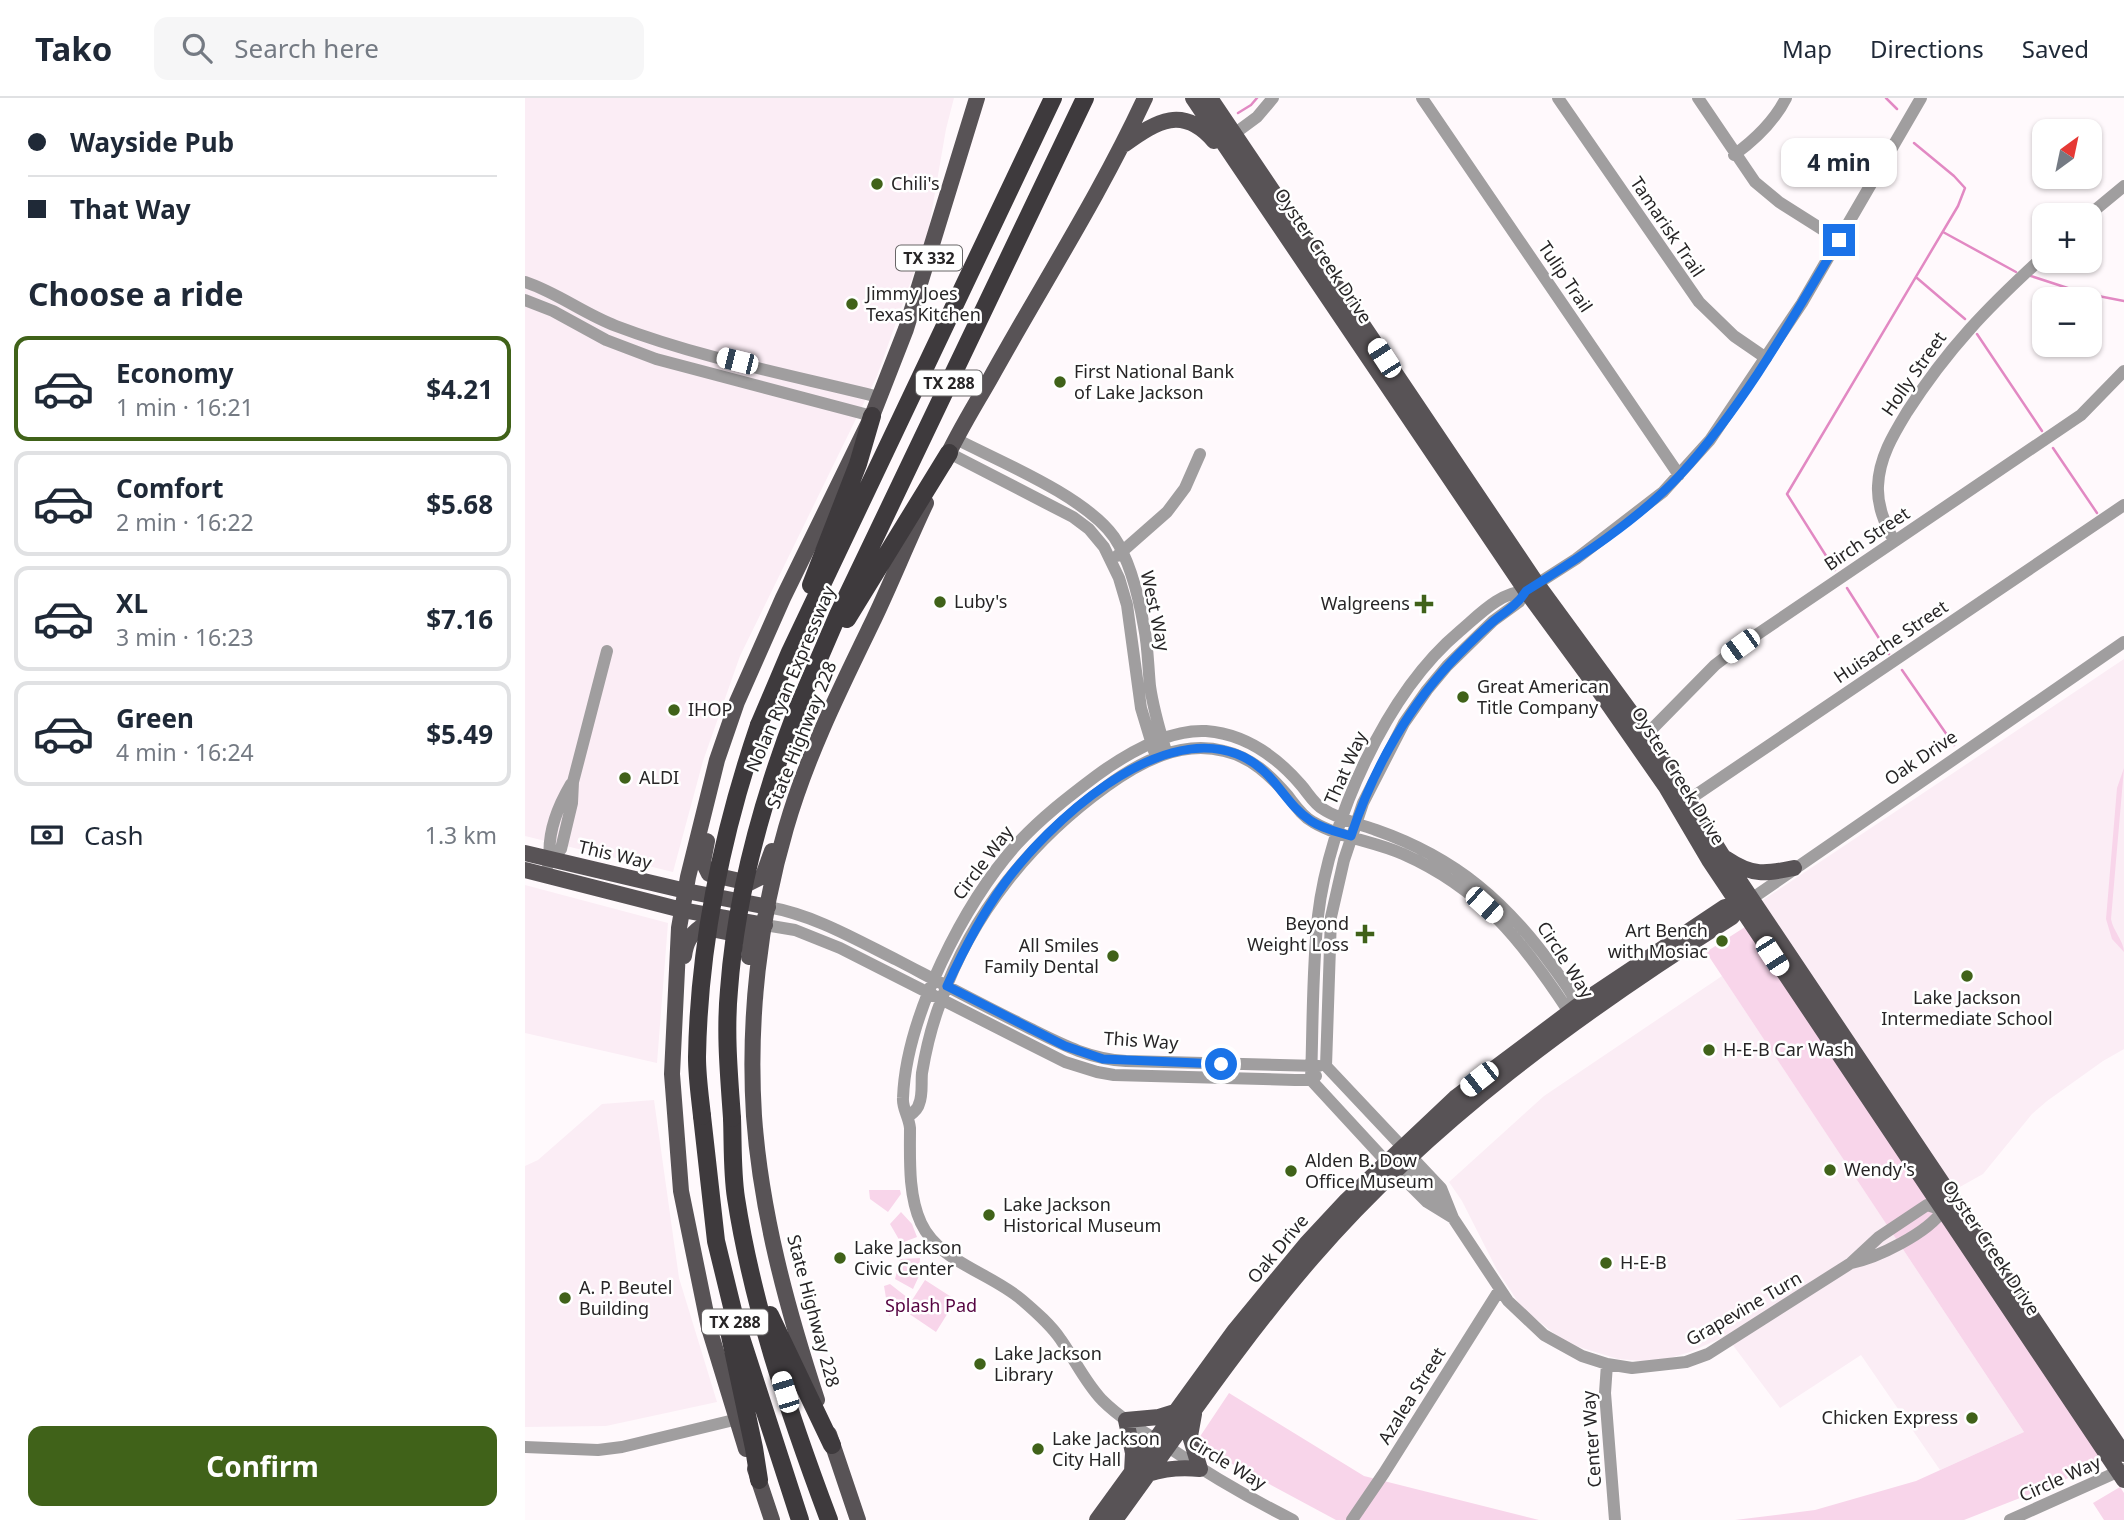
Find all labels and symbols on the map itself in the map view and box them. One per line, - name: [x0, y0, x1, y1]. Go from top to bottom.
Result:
- north arrow: [2032, 119, 2102, 189]
- callout: 4 min: [1781, 138, 1897, 188]
- place label: Chili's: [891, 171, 940, 195]
- street label: Tamarisk Trail: [1625, 172, 1710, 281]
- marker: Chili's: [869, 176, 885, 192]
- street label: Oyster Creek Drive: [1270, 183, 1378, 328]
- route end: [1823, 224, 1855, 256]
- street label: Tulip Trail: [1533, 236, 1598, 317]
- road number: TX 332: [896, 246, 962, 270]
- place label: Jimmy Joes Texas Kitchen: [864, 281, 981, 326]
- marker: Jimmy Joes Texas Kitchen: [844, 296, 860, 312]
- street label: Holly Street: [1875, 326, 1951, 420]
- car: [1364, 335, 1405, 381]
- car: [715, 346, 760, 376]
- place label: First National Bank of Lake Jackson: [1074, 359, 1234, 404]
- road number: TX 288: [916, 370, 982, 396]
- marker: First National Bank of Lake Jackson: [1052, 374, 1068, 390]
- street label: Birch Street: [1819, 501, 1914, 576]
- street label: West Way: [1136, 568, 1176, 654]
- street label: Nolan Ryan Expressway: [740, 581, 840, 775]
- place label: Luby's: [954, 589, 1007, 613]
- place label: Walgreens: [1321, 591, 1410, 615]
- marker: Luby's: [932, 594, 948, 610]
- street label: Huisache Street: [1829, 594, 1953, 688]
- marker: Walgreens: [1416, 596, 1432, 612]
- car: [1717, 625, 1764, 667]
- street label: State Highway 228: [761, 657, 842, 812]
- place label: Great American Title Company: [1477, 674, 1609, 719]
- marker: Great American Title Company: [1455, 689, 1471, 705]
- place label: IHOP: [688, 697, 732, 721]
- marker: IHOP: [666, 702, 682, 718]
- street label: Oyster Creek Drive: [1627, 702, 1731, 849]
- street label: Oak Drive: [1879, 724, 1962, 790]
- street label: That Way: [1318, 726, 1372, 808]
- place label: ALDI: [639, 765, 679, 789]
- marker: ALDI: [617, 770, 633, 786]
- street label: Circle Way: [946, 820, 1018, 904]
- street label: This Way: [576, 834, 655, 874]
- car: [1462, 883, 1507, 927]
- place label: Beyond Weight Loss: [1247, 911, 1349, 956]
- street label: Circle Way: [1532, 916, 1600, 1003]
- place label: Art Bench with Mosiac: [1608, 918, 1708, 963]
- marker: Beyond Weight Loss: [1355, 924, 1375, 944]
- place label: All Smiles Family Dental: [984, 933, 1099, 978]
- marker: Art Bench with Mosiac: [1714, 933, 1730, 949]
- car: [1752, 933, 1793, 979]
- marker: All Smiles Family Dental: [1105, 948, 1121, 964]
- marker: Lake Jackson Intermediate School: [1959, 968, 1975, 984]
- place label: Lake Jackson Intermediate School: [1881, 985, 2053, 1030]
- street label: This Way: [1103, 1025, 1180, 1055]
- place label: H-E-B Car Wash: [1723, 1037, 1854, 1061]
- marker: H-E-B Car Wash: [1701, 1042, 1717, 1058]
- route start: [1205, 1048, 1237, 1080]
- car: [1456, 1058, 1503, 1100]
- place label: Alden B. Dow Office Museum: [1305, 1148, 1434, 1193]
- place label: Wendy's: [1844, 1157, 1915, 1181]
- marker: Wendy's: [1822, 1162, 1838, 1178]
- marker: Alden B. Dow Office Museum: [1283, 1163, 1299, 1179]
- street label: Oyster Creek Drive: [1938, 1175, 2046, 1320]
- place label: Lake Jackson Historical Museum: [1003, 1192, 1161, 1237]
- marker: Lake Jackson Historical Museum: [981, 1207, 997, 1223]
- street label: Oak Drive: [1241, 1209, 1313, 1288]
- street label: State Highway 228: [782, 1232, 846, 1390]
- place label: Lake Jackson Civic Center: [854, 1235, 962, 1280]
- marker: Lake Jackson Civic Center: [832, 1250, 848, 1266]
- place label: H-E-B: [1620, 1250, 1667, 1274]
- marker: H-E-B: [1598, 1255, 1614, 1271]
- street label: Grapevine Turn: [1681, 1265, 1806, 1351]
- place label: A. P. Beutel Building: [579, 1275, 672, 1320]
- marker: A. P. Beutel Building: [557, 1290, 573, 1306]
- park label: Splash Pad: [885, 1293, 977, 1317]
- road number: TX 288: [702, 1310, 768, 1334]
- place label: Lake Jackson Library: [994, 1341, 1102, 1386]
- street label: Azalea Street: [1372, 1342, 1451, 1448]
- marker: Lake Jackson Library: [972, 1356, 988, 1372]
- car: [769, 1369, 802, 1415]
- street label: Center Way: [1576, 1389, 1606, 1488]
- place label: Chicken Express: [1822, 1405, 1958, 1429]
- marker: Chicken Express: [1964, 1410, 1980, 1426]
- place label: Lake Jackson City Hall: [1052, 1426, 1160, 1471]
- street label: Circle Way: [1184, 1429, 1272, 1495]
- marker: Lake Jackson City Hall: [1030, 1441, 1046, 1457]
- street label: Circle Way: [2015, 1449, 2105, 1507]

